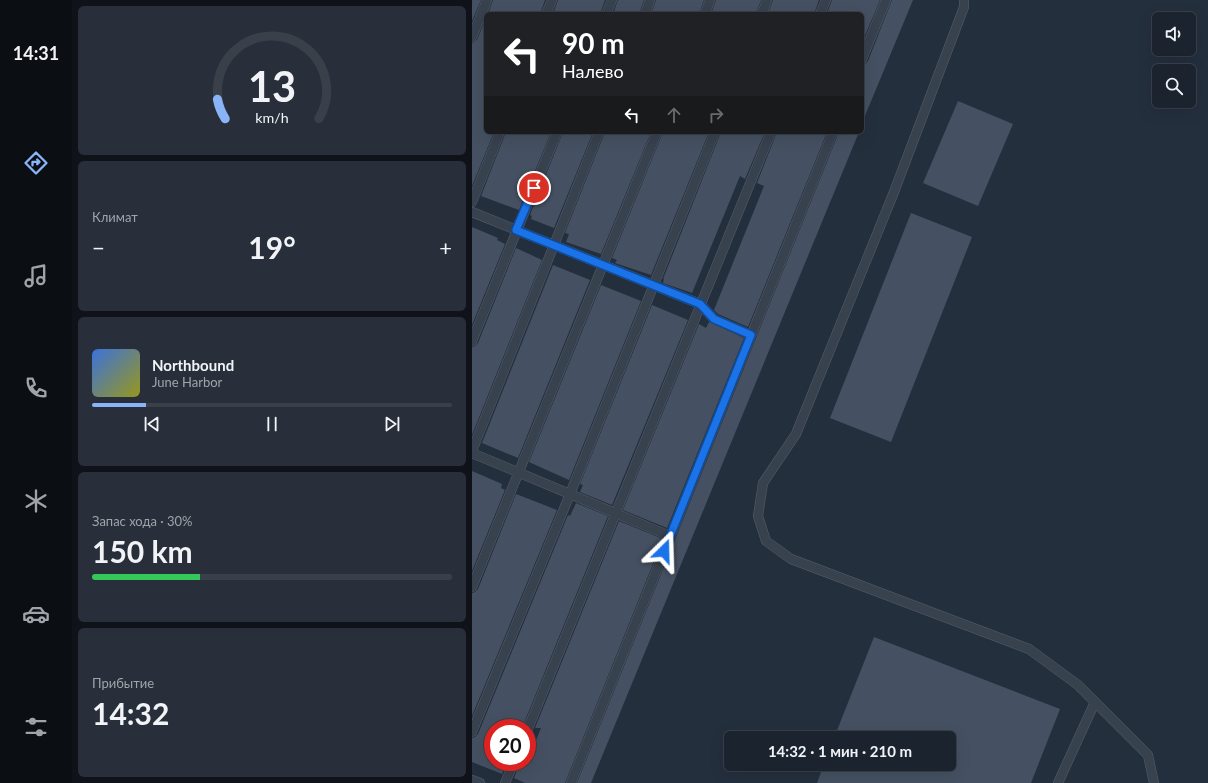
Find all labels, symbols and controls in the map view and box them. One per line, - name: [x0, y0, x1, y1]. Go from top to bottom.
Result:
- map controls: [1152, 12, 1196, 108]
- button: sound: [1152, 12, 1196, 56]
- text: 90 m: [562, 26, 625, 60]
- icon: left: [496, 28, 548, 80]
- text: 14:31: [13, 42, 59, 64]
- text: Налево: [562, 60, 624, 82]
- text: 13: [248, 61, 296, 111]
- button: search: [1152, 64, 1196, 108]
- icon: left: [621, 104, 643, 126]
- icon: ahead: [663, 104, 685, 126]
- icon: right: [705, 104, 727, 126]
- text: km/h: [255, 108, 289, 125]
- icon: directions: [22, 149, 50, 177]
- pin: [517, 171, 551, 205]
- icon: arrive: [523, 177, 545, 199]
- text: Климат: [92, 209, 138, 225]
- text: 19°: [248, 229, 296, 265]
- text: −: [92, 234, 105, 261]
- text: +: [439, 234, 452, 261]
- icon: music: [22, 262, 50, 290]
- text: Northbound: [152, 356, 234, 374]
- icon: phone: [22, 374, 50, 402]
- text: June Harbor: [152, 374, 222, 390]
- icon: previous: [141, 413, 163, 435]
- icon: pause: [261, 413, 283, 435]
- icon: next: [381, 413, 403, 435]
- icon: climate: [22, 487, 50, 515]
- text: Запас хода · 30%: [92, 513, 193, 529]
- position arrow: [643, 530, 685, 572]
- text: 150 km: [92, 533, 193, 569]
- icon: car: [22, 600, 50, 628]
- text: Прибытие: [92, 675, 154, 691]
- text: 14:32: [92, 695, 169, 731]
- icon: filters: [22, 713, 50, 741]
- speed limit sign: 20: [484, 719, 536, 771]
- text: 14:32 · 1 мин · 210 m: [768, 742, 912, 760]

